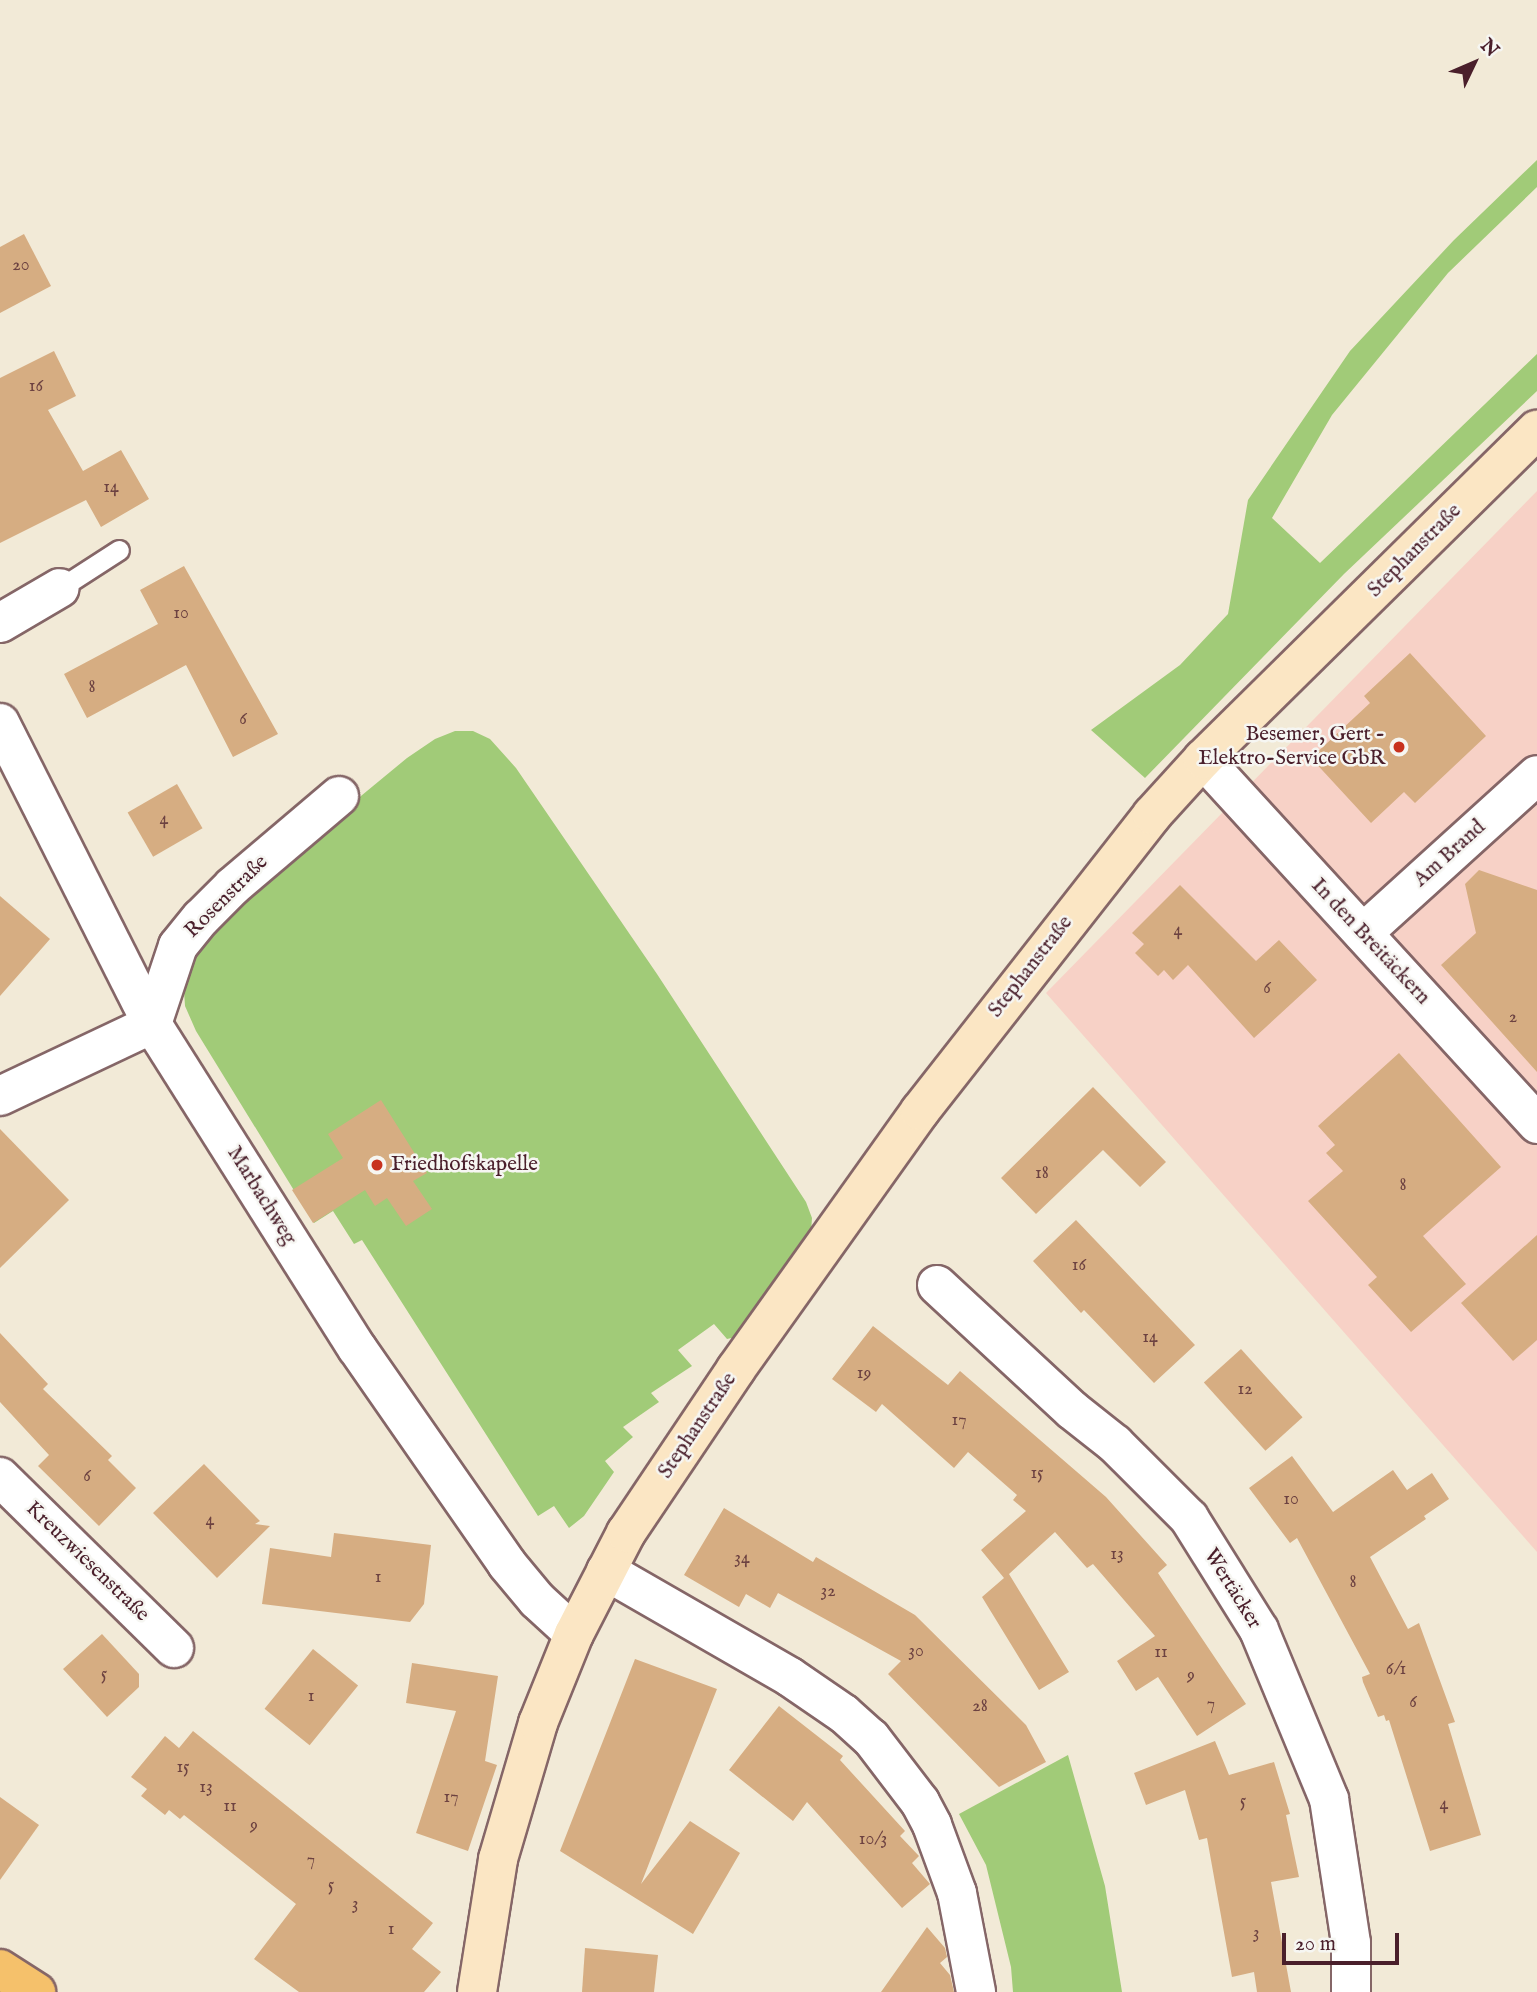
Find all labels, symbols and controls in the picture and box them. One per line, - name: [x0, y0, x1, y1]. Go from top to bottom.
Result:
- north arrow: [1439, 28, 1509, 98]
- text: N: [1475, 34, 1503, 63]
- house number: 20: [12, 255, 30, 277]
- house number: 16: [29, 376, 43, 398]
- house number: 14: [103, 477, 119, 499]
- street label: Stephanstraße: [1363, 499, 1467, 603]
- house number: 10: [173, 603, 189, 625]
- house number: 8: [88, 677, 96, 699]
- house number: 6: [239, 709, 247, 731]
- place label: Besemer, Gert - Elektro-Service GbR: [1198, 722, 1385, 772]
- marker: Besemer, Gert - Elektro-Service GbR: [1391, 739, 1407, 755]
- house number: 4: [160, 809, 168, 831]
- street label: Am Brand: [1409, 815, 1491, 893]
- street label: Rosenstraße: [180, 850, 274, 944]
- street label: In den Breitäckern: [1305, 874, 1435, 1010]
- street label: Stephanstraße: [983, 911, 1079, 1023]
- house number: 4: [1174, 920, 1182, 942]
- house number: 6: [1263, 978, 1271, 1000]
- house number: 2: [1509, 1007, 1517, 1029]
- street label: Marbachweg: [221, 1142, 301, 1250]
- place label: Friedhofskapelle: [391, 1152, 538, 1178]
- marker: Friedhofskapelle: [369, 1157, 385, 1173]
- house number: 18: [1035, 1163, 1049, 1185]
- house number: 8: [1399, 1175, 1407, 1197]
- house number: 16: [1072, 1255, 1086, 1277]
- house number: 14: [1142, 1327, 1158, 1349]
- house number: 19: [857, 1363, 871, 1385]
- street label: Stephanstraße: [653, 1368, 743, 1484]
- house number: 12: [1237, 1379, 1253, 1401]
- house number: 17: [951, 1410, 967, 1432]
- house number: 15: [1030, 1463, 1044, 1485]
- house number: 6: [83, 1466, 91, 1488]
- house number: 10: [1283, 1489, 1299, 1511]
- street label: Kreuzwiesenstraße: [20, 1497, 154, 1627]
- house number: 4: [206, 1510, 214, 1532]
- house number: 13: [1110, 1544, 1124, 1566]
- street label: Wertäcker: [1197, 1544, 1267, 1634]
- house number: 34: [734, 1548, 750, 1570]
- house number: 1: [375, 1567, 381, 1589]
- house number: 8: [1349, 1572, 1357, 1594]
- house number: 32: [820, 1581, 836, 1603]
- house number: 30: [908, 1641, 924, 1663]
- house number: 11: [1154, 1642, 1168, 1664]
- house number: 6/1: [1386, 1659, 1406, 1681]
- house number: 5: [101, 1664, 107, 1686]
- house number: 9: [1187, 1665, 1195, 1687]
- house number: 1: [308, 1686, 314, 1708]
- house number: 6: [1409, 1692, 1417, 1714]
- house number: 7: [1207, 1694, 1215, 1716]
- house number: 28: [972, 1696, 988, 1718]
- house number: 15: [176, 1757, 190, 1779]
- house number: 13: [199, 1777, 213, 1799]
- house number: 17: [443, 1787, 459, 1809]
- house number: 5: [1240, 1791, 1246, 1813]
- house number: 4: [1440, 1794, 1448, 1816]
- house number: 11: [223, 1796, 237, 1818]
- house number: 9: [250, 1815, 258, 1837]
- house number: 10/3: [859, 1829, 887, 1851]
- house number: 7: [307, 1850, 315, 1872]
- house number: 5: [328, 1875, 334, 1897]
- house number: 3: [352, 1894, 358, 1916]
- scale bar: [1285, 1918, 1402, 1962]
- house number: 1: [388, 1919, 394, 1941]
- house number: 3: [1253, 1923, 1259, 1945]
- text: 20 m: [1295, 1931, 1336, 1958]

